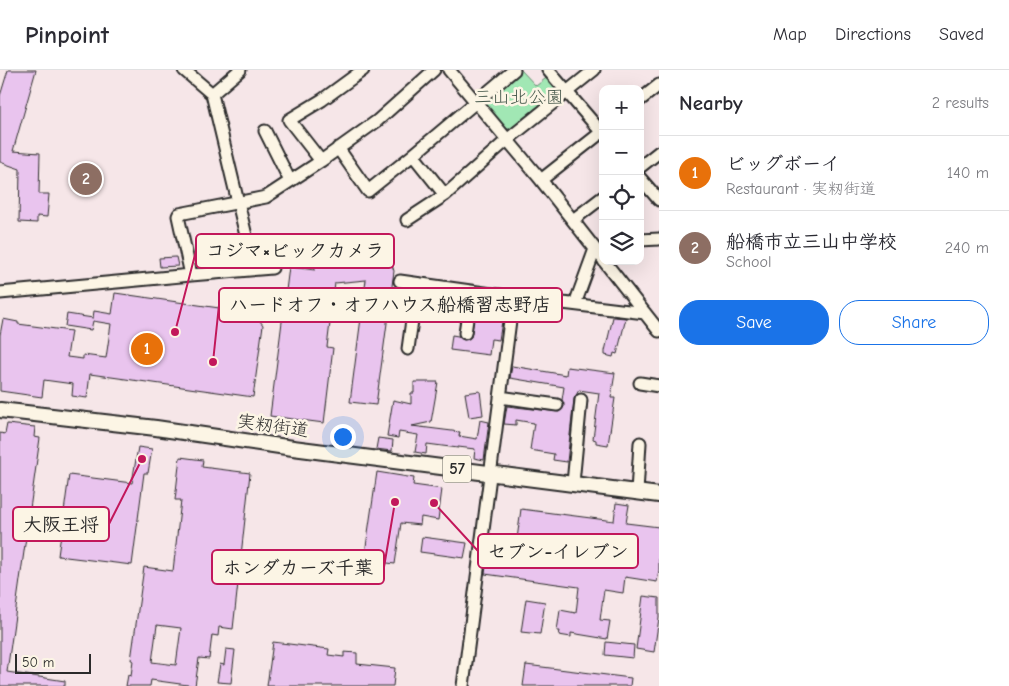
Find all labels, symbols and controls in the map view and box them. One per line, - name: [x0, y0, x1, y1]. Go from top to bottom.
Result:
- text: Pinpoint: [25, 21, 109, 49]
- text: Map: [773, 24, 807, 45]
- text: Directions: [835, 24, 911, 45]
- text: Saved: [939, 24, 984, 45]
- map controls: [599, 85, 644, 265]
- button: +: [599, 85, 644, 130]
- park label: 三山北公園: [474, 87, 564, 108]
- text: Nearby: [679, 91, 743, 115]
- text: 2 results: [932, 94, 989, 112]
- button: −: [599, 130, 644, 175]
- text: ビッグボーイ: [726, 153, 840, 175]
- pin: 2: [70, 160, 102, 198]
- text: 1: [692, 164, 698, 182]
- text: 140 m: [947, 164, 989, 182]
- button: locate: [599, 175, 644, 220]
- text: Restaurant · 実籾街道: [726, 180, 876, 198]
- button: layers: [599, 220, 644, 265]
- text: 船橋市立三山中学校: [726, 231, 897, 253]
- callout: コジマ×ビックカメラ: [196, 234, 394, 268]
- text: 2: [691, 239, 699, 257]
- text: 240 m: [945, 239, 989, 257]
- text: コジマ×ビックカメラ: [206, 240, 384, 262]
- text: School: [726, 253, 772, 271]
- callout: ハードオフ・オフハウス船橋習志野店: [219, 288, 562, 322]
- text: ハードオフ・オフハウス船橋習志野店: [229, 294, 551, 316]
- button: Save: [679, 300, 829, 345]
- button: Share: [839, 300, 989, 345]
- pin: 1: [131, 330, 163, 368]
- street label: 実籾街道: [236, 411, 310, 441]
- your location: [330, 424, 356, 450]
- road number: 57: [443, 456, 471, 482]
- callout: 大阪王将: [13, 507, 109, 541]
- text: 大阪王将: [23, 514, 99, 536]
- callout: セブン-イレブン: [478, 534, 638, 568]
- text: セブン-イレブン: [488, 541, 628, 563]
- callout: ホンダカーズ千葉: [212, 550, 384, 584]
- text: ホンダカーズ千葉: [223, 557, 373, 579]
- scale bar: [15, 651, 91, 674]
- text: 50 m: [22, 654, 54, 671]

